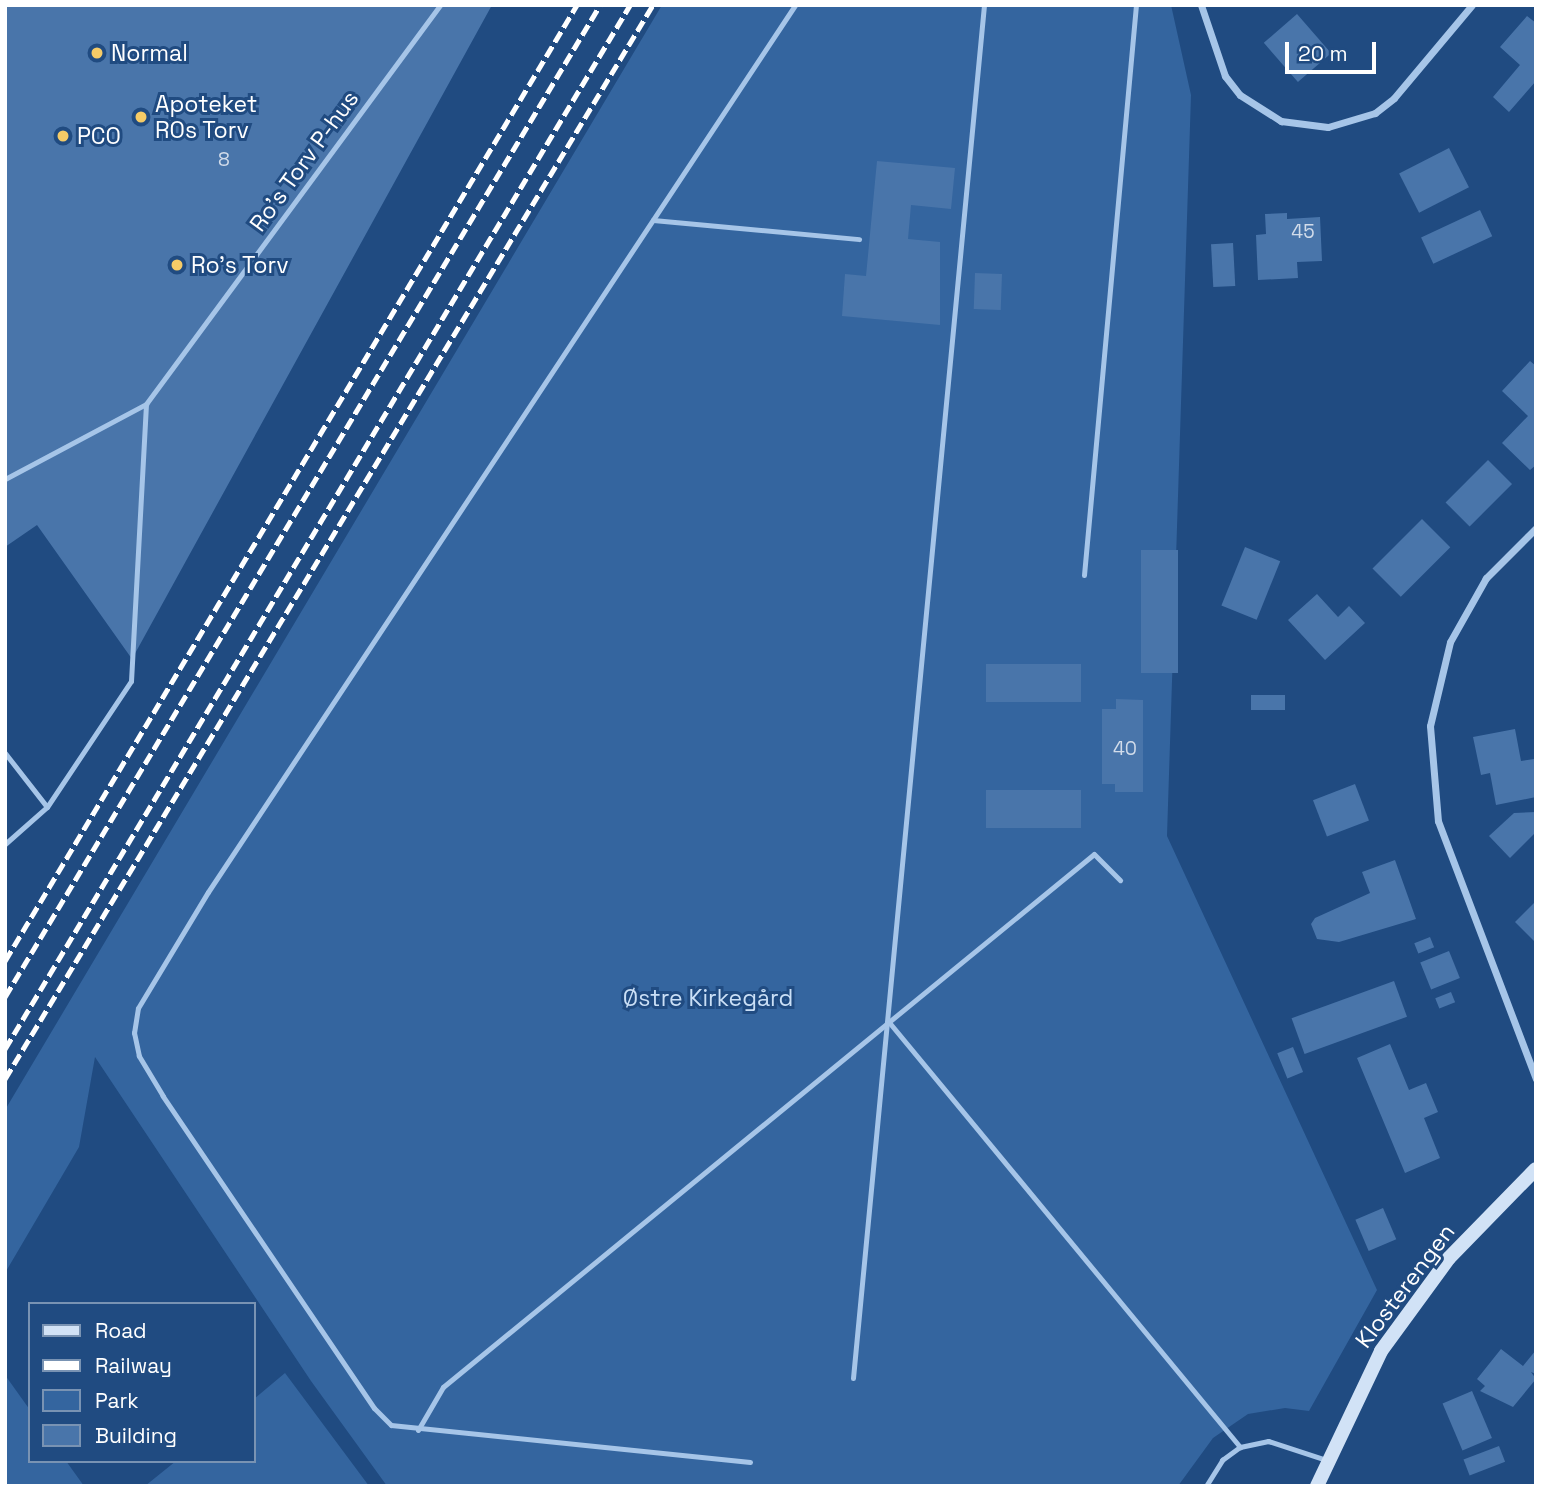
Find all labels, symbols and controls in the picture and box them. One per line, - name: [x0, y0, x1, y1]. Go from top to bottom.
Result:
- scale bar: [1289, 28, 1380, 72]
- place label: Normal: [111, 39, 188, 67]
- text: 20 m: [1298, 40, 1348, 67]
- marker: Normal: [89, 45, 105, 61]
- street label: Ro's Torv P-hus: [244, 85, 364, 237]
- place label: Apoteket ROs Torv: [155, 90, 257, 144]
- marker: Apoteket ROs Torv: [133, 109, 149, 125]
- place label: PCO: [77, 122, 121, 150]
- marker: PCO: [55, 128, 71, 144]
- house number: 8: [218, 149, 230, 171]
- house number: 45: [1291, 221, 1315, 243]
- place label: Ro's Torv: [191, 251, 289, 279]
- marker: Ro's Torv: [169, 257, 185, 273]
- house number: 40: [1113, 738, 1137, 760]
- park label: Østre Kirkegård: [623, 984, 793, 1012]
- street label: Klosterengen: [1349, 1219, 1461, 1353]
- legend: [28, 1302, 256, 1463]
- text: Road: [95, 1317, 147, 1344]
- text: Railway: [95, 1352, 172, 1379]
- text: Park: [95, 1387, 139, 1414]
- text: Building: [95, 1422, 177, 1449]

